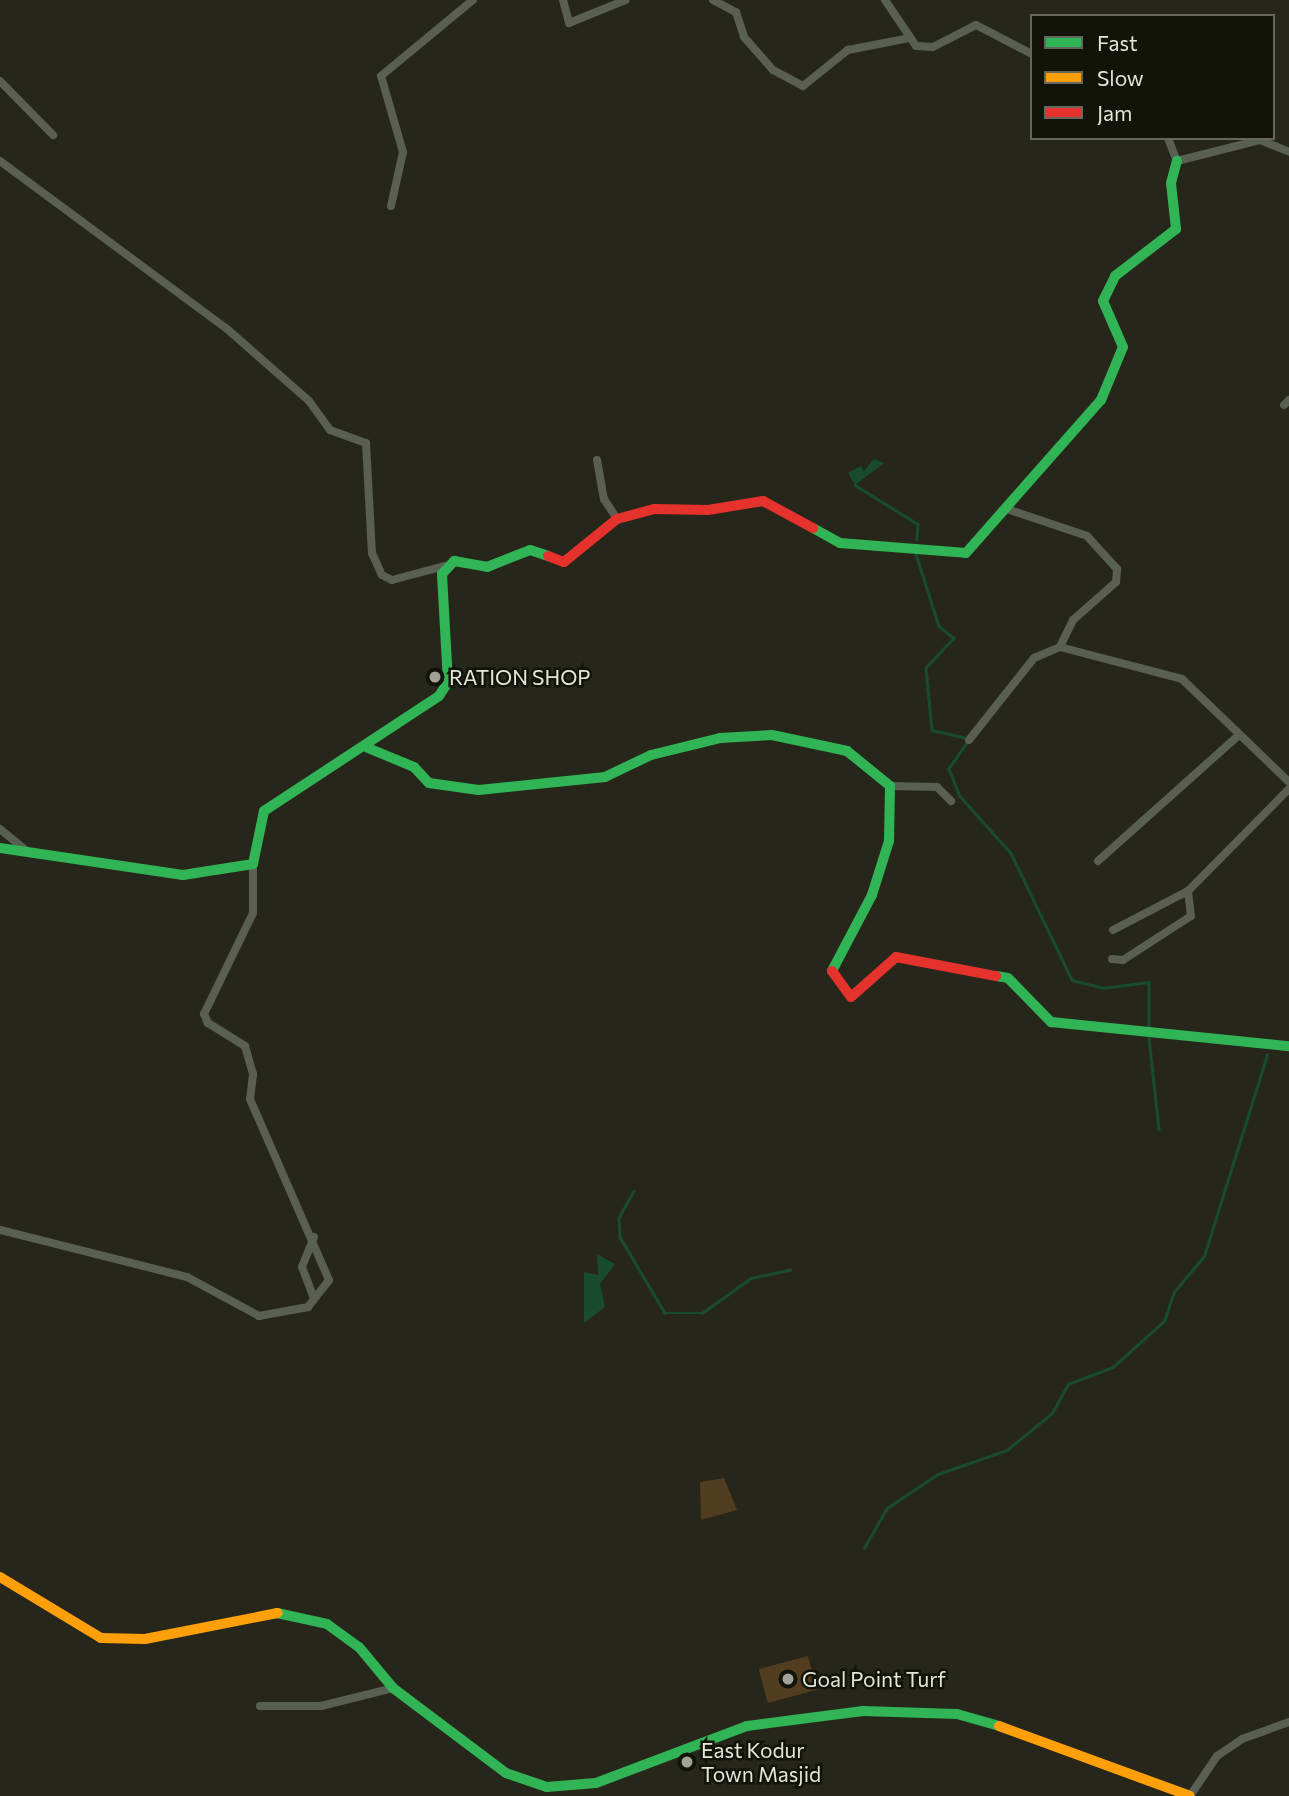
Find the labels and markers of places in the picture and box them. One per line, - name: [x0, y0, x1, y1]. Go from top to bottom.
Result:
- place label: RATION SHOP: [449, 664, 590, 690]
- marker: RATION SHOP: [427, 669, 443, 685]
- place label: Goal Point Turf: [802, 1666, 946, 1692]
- marker: Goal Point Turf: [780, 1671, 796, 1687]
- place label: East Kodur Town Masjid: [701, 1737, 821, 1787]
- marker: East Kodur Town Masjid: [679, 1754, 695, 1770]

